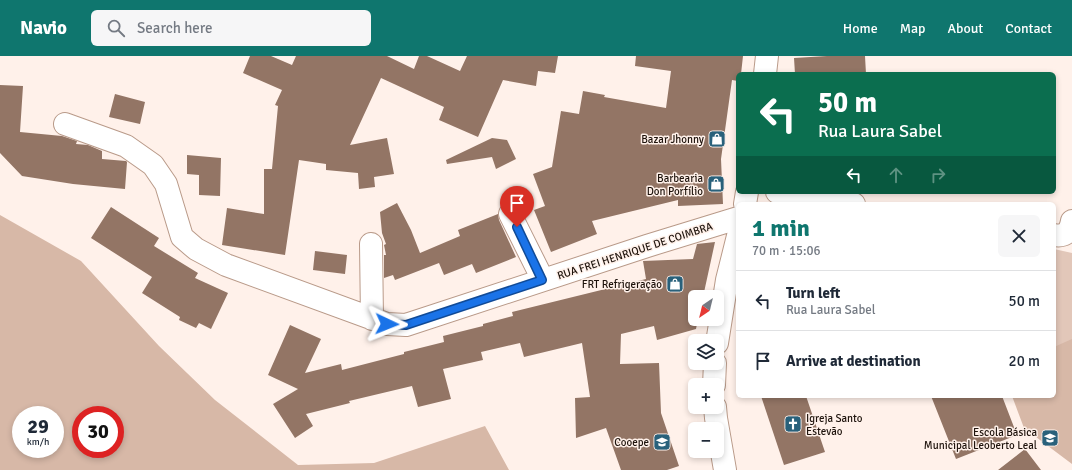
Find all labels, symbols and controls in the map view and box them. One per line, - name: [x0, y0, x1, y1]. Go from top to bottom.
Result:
- search box: [91, 10, 371, 46]
- text: Navio: [20, 16, 67, 40]
- icon: search: [105, 17, 127, 39]
- text: Search here: [137, 19, 213, 37]
- text: Home: [843, 20, 878, 37]
- text: Map: [900, 20, 925, 37]
- text: About: [947, 20, 983, 37]
- text: Contact: [1005, 20, 1052, 37]
- text: 50 m: [818, 86, 877, 120]
- icon: left: [752, 88, 804, 140]
- text: Rua Laura Sabel: [818, 120, 942, 142]
- shop icon: Bazar Jhonny: [707, 129, 727, 149]
- place label: Bazar Jhonny: [641, 133, 705, 146]
- icon: left: [843, 164, 865, 186]
- icon: ahead: [885, 164, 907, 186]
- icon: right: [927, 164, 949, 186]
- place label: Barbearia Don Porfílio: [647, 172, 703, 198]
- shop icon: Barbearia Don Porfílio: [706, 174, 726, 194]
- pin: [500, 186, 534, 227]
- icon: arrive: [506, 192, 528, 214]
- text: 1 min: [752, 213, 810, 243]
- button: close: [998, 215, 1040, 257]
- street label: RUA FREI HENRIQUE DE COIMBRA: [556, 220, 715, 282]
- text: 70 m · 15:06: [752, 243, 821, 259]
- shop icon: FRT Refrigeração: [665, 274, 685, 294]
- place label: FRT Refrigeração: [582, 278, 662, 291]
- text: Turn left: [786, 284, 840, 302]
- north arrow: [688, 290, 724, 326]
- map controls: [688, 290, 724, 458]
- icon: left: [752, 290, 774, 312]
- text: 50 m: [1009, 292, 1040, 310]
- text: Rua Laura Sabel: [786, 302, 876, 318]
- position arrow: [366, 303, 408, 345]
- button: layers: [688, 334, 724, 370]
- icon: arrive: [752, 350, 774, 372]
- text: Arrive at destination: [786, 352, 921, 370]
- text: 20 m: [1009, 352, 1040, 370]
- button: +: [688, 378, 724, 414]
- speed limit sign: 30: [72, 406, 124, 458]
- place label: Igreja Santo Estevão: [806, 412, 863, 438]
- text: 29: [27, 414, 49, 439]
- church icon: Igreja Santo Estevão: [783, 414, 803, 434]
- button: −: [688, 422, 724, 458]
- place label: Escola Básica Municipal Leoberto Leal: [924, 426, 1037, 452]
- school or university icon: Escola Básica Municipal Leoberto Leal: [1040, 428, 1060, 448]
- school or university icon: Cooepe: [652, 432, 672, 452]
- text: km/h: [27, 436, 49, 448]
- place label: Cooepe: [614, 436, 649, 449]

